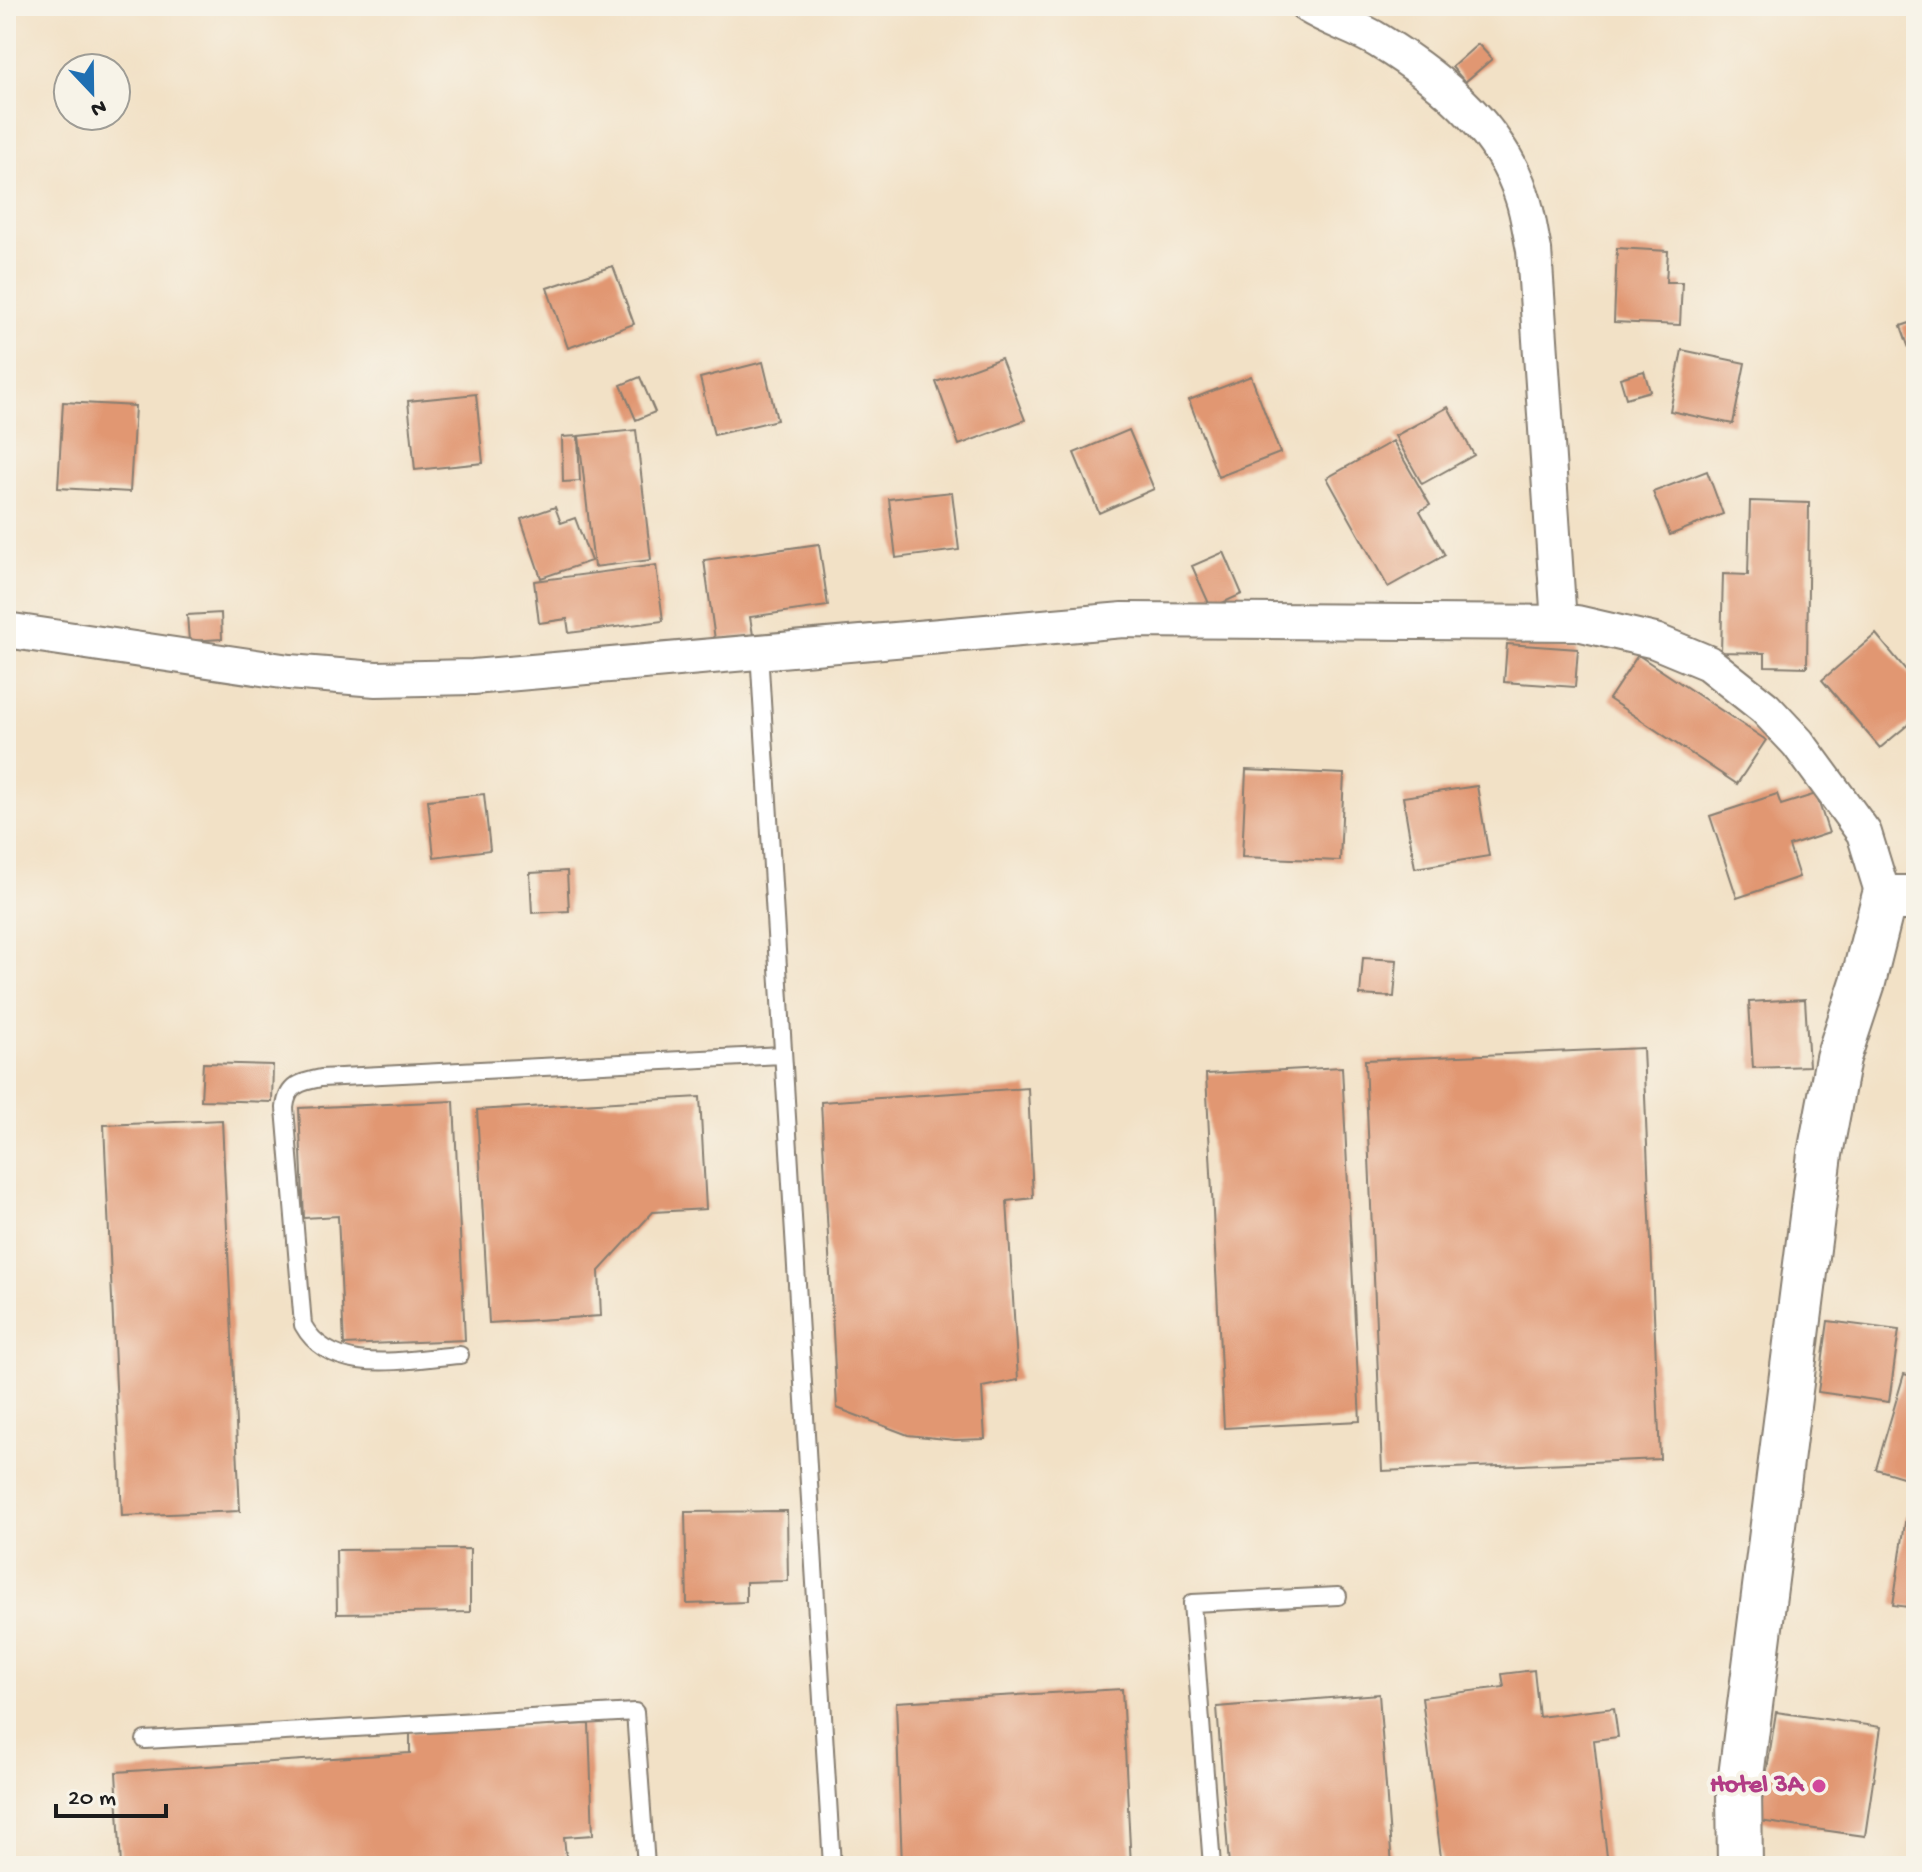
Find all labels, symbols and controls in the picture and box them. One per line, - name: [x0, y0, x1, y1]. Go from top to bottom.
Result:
- north arrow: [52, 52, 132, 132]
- text: N: [86, 92, 110, 122]
- scale bar: [56, 1768, 166, 1818]
- place label: Hotel 3A: [1710, 1771, 1805, 1802]
- marker: Hotel 3A: [1810, 1777, 1828, 1795]
- text: 20 m: [68, 1785, 116, 1814]

